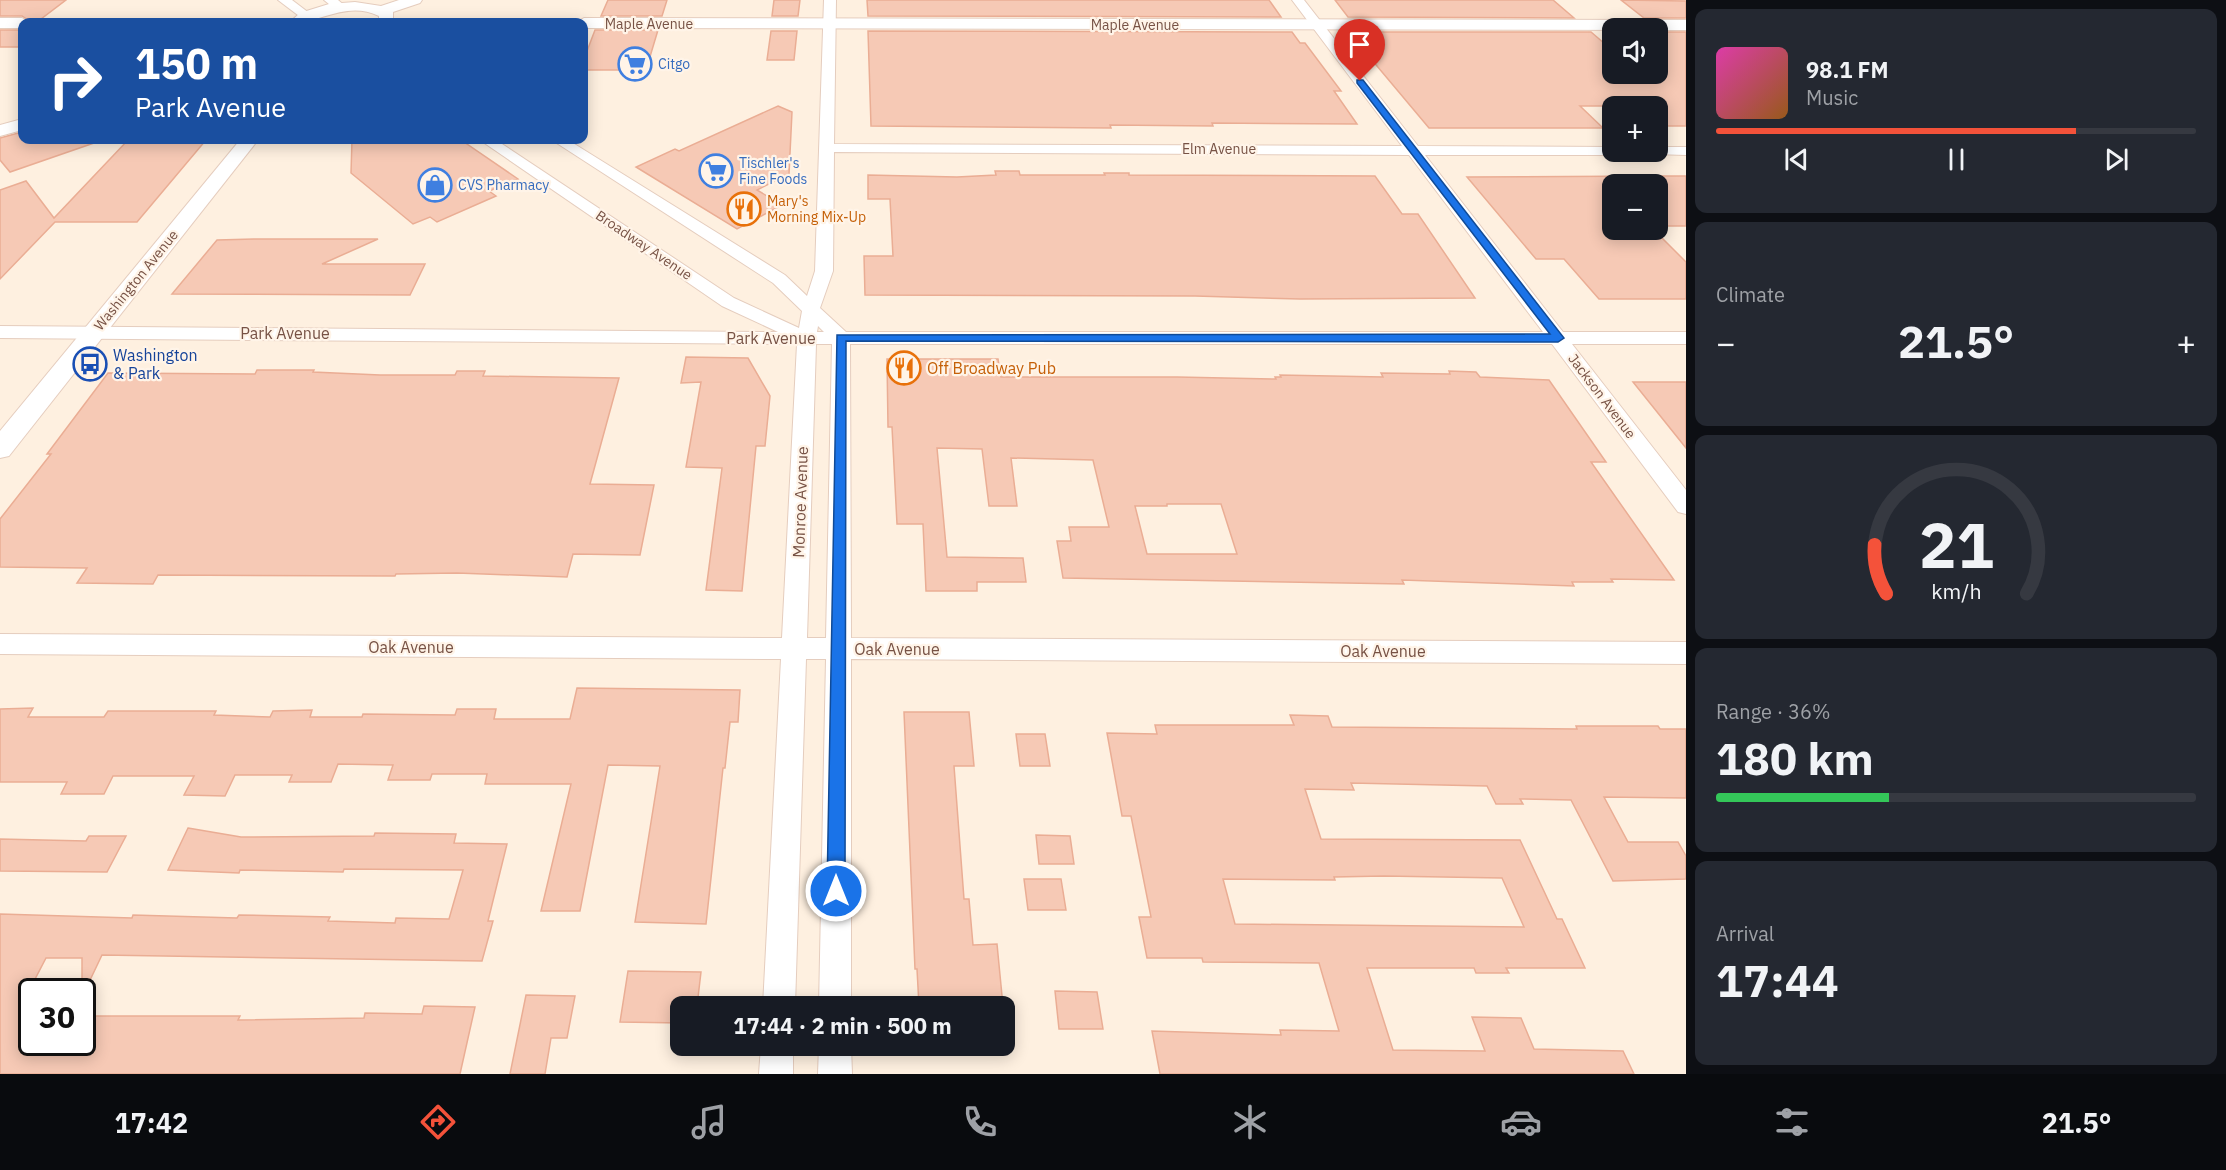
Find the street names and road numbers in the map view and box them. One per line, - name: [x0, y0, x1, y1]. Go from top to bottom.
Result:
- street label: Maple Avenue: [605, 15, 694, 33]
- street label: Maple Avenue: [1091, 16, 1180, 34]
- street label: Elm Avenue: [1182, 140, 1256, 158]
- street label: Broadway Avenue: [592, 206, 696, 284]
- street label: Washington Avenue: [90, 226, 182, 334]
- street label: Park Avenue: [240, 323, 330, 343]
- street label: Park Avenue: [726, 328, 816, 348]
- street label: Jackson Avenue: [1564, 350, 1640, 442]
- street label: Monroe Avenue: [788, 446, 812, 558]
- street label: Oak Avenue: [368, 637, 454, 657]
- street label: Oak Avenue: [854, 639, 940, 659]
- street label: Oak Avenue: [1340, 641, 1426, 661]

